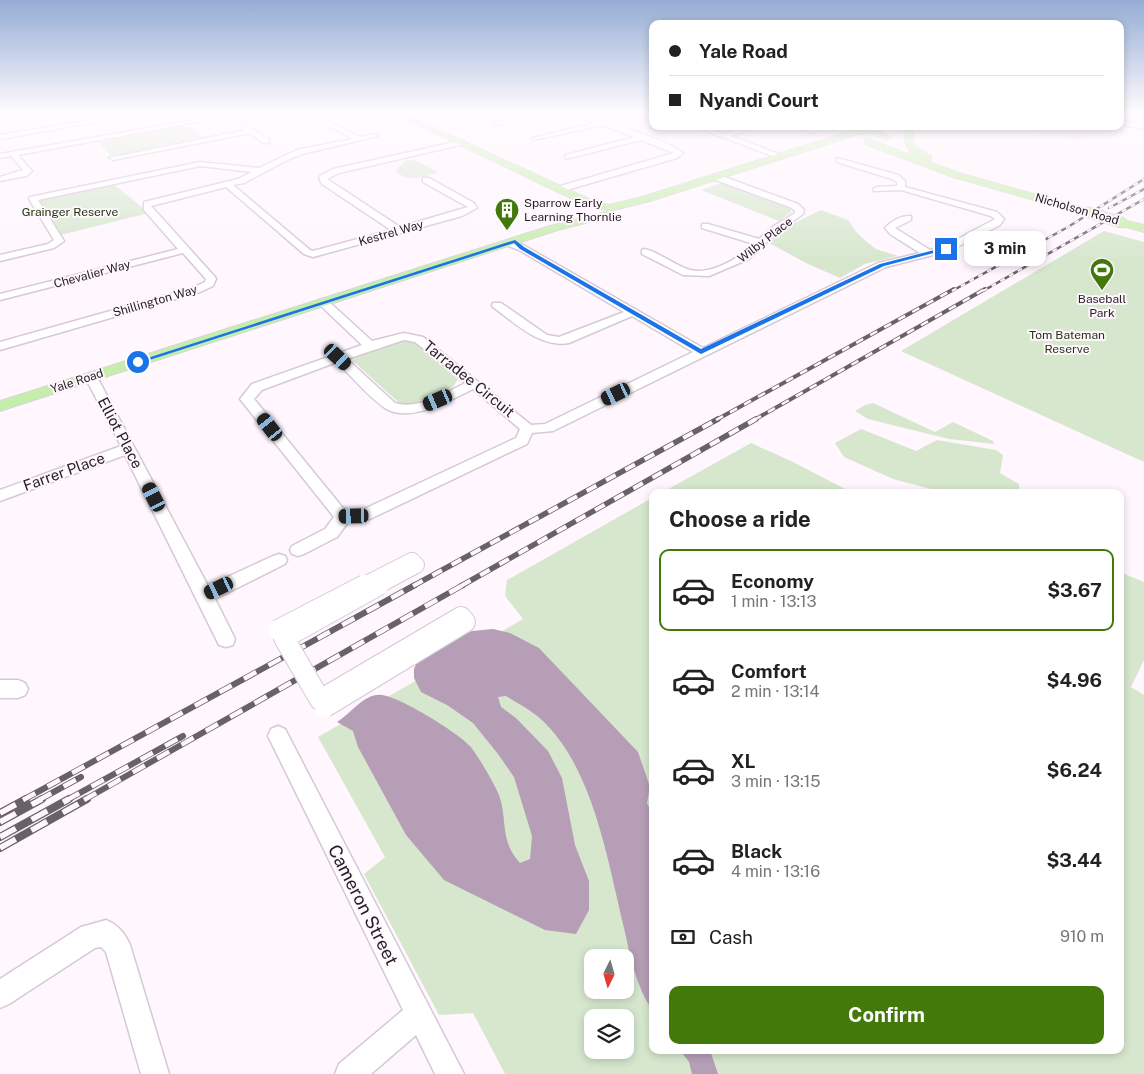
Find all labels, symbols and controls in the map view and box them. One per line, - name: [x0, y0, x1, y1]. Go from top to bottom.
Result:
- text: Yale Road: [699, 40, 788, 62]
- text: Nyandi Court: [699, 89, 819, 111]
- street label: Nicholson Road: [1033, 190, 1121, 228]
- place label: Sparrow Early Learning Thornlie: [524, 196, 622, 224]
- building icon: Sparrow Early Learning Thornlie: [494, 197, 520, 231]
- park label: Grainger Reserve: [22, 205, 119, 219]
- street label: Wilby Place: [735, 214, 795, 266]
- street label: Kestrel Way: [357, 217, 426, 249]
- callout: 3 min: [964, 232, 1046, 266]
- route end: [935, 238, 957, 260]
- text: 3 min: [984, 239, 1026, 258]
- street label: Chevalier Way: [52, 257, 132, 291]
- sports icon: Baseball Park: [1089, 257, 1115, 291]
- street label: Shillington Way: [111, 282, 199, 320]
- place label: Baseball Park: [1078, 292, 1127, 320]
- park label: Tom Bateman Reserve: [1029, 328, 1105, 356]
- street label: Tarradee Circuit: [420, 337, 518, 421]
- car: [321, 341, 354, 373]
- route start: [127, 351, 149, 373]
- street label: Yale Road: [49, 366, 105, 396]
- car: [599, 381, 632, 407]
- car: [421, 387, 454, 413]
- street label: Elliot Place: [95, 394, 146, 471]
- car: [254, 411, 285, 443]
- street label: Farrer Place: [21, 449, 107, 494]
- car: [140, 480, 167, 514]
- text: Choose a ride: [669, 506, 811, 532]
- car: [338, 508, 369, 524]
- icon: car: [671, 568, 716, 613]
- text: Economy: [731, 570, 814, 592]
- car: [202, 575, 235, 601]
- text: $3.67: [1047, 579, 1102, 601]
- text: 1 min · 13:13: [731, 592, 817, 611]
- icon: car: [671, 658, 716, 703]
- text: Comfort: [731, 660, 807, 682]
- text: $4.96: [1046, 669, 1102, 691]
- text: 2 min · 13:14: [731, 682, 820, 701]
- icon: car: [671, 748, 716, 793]
- text: XL: [731, 750, 756, 772]
- text: $6.24: [1046, 759, 1102, 781]
- text: 3 min · 13:15: [731, 772, 820, 791]
- icon: car: [671, 838, 716, 883]
- text: Black: [731, 840, 782, 862]
- street label: Cameron Street: [324, 841, 403, 969]
- text: $3.44: [1046, 849, 1102, 871]
- text: 4 min · 13:16: [731, 862, 820, 881]
- icon: cash: [669, 923, 697, 951]
- text: Cash: [709, 926, 753, 948]
- text: 910 m: [1060, 927, 1104, 946]
- north arrow: [584, 949, 634, 999]
- map controls: [584, 949, 634, 1059]
- button: Confirm: [669, 986, 1104, 1044]
- button: layers: [584, 1009, 634, 1059]

